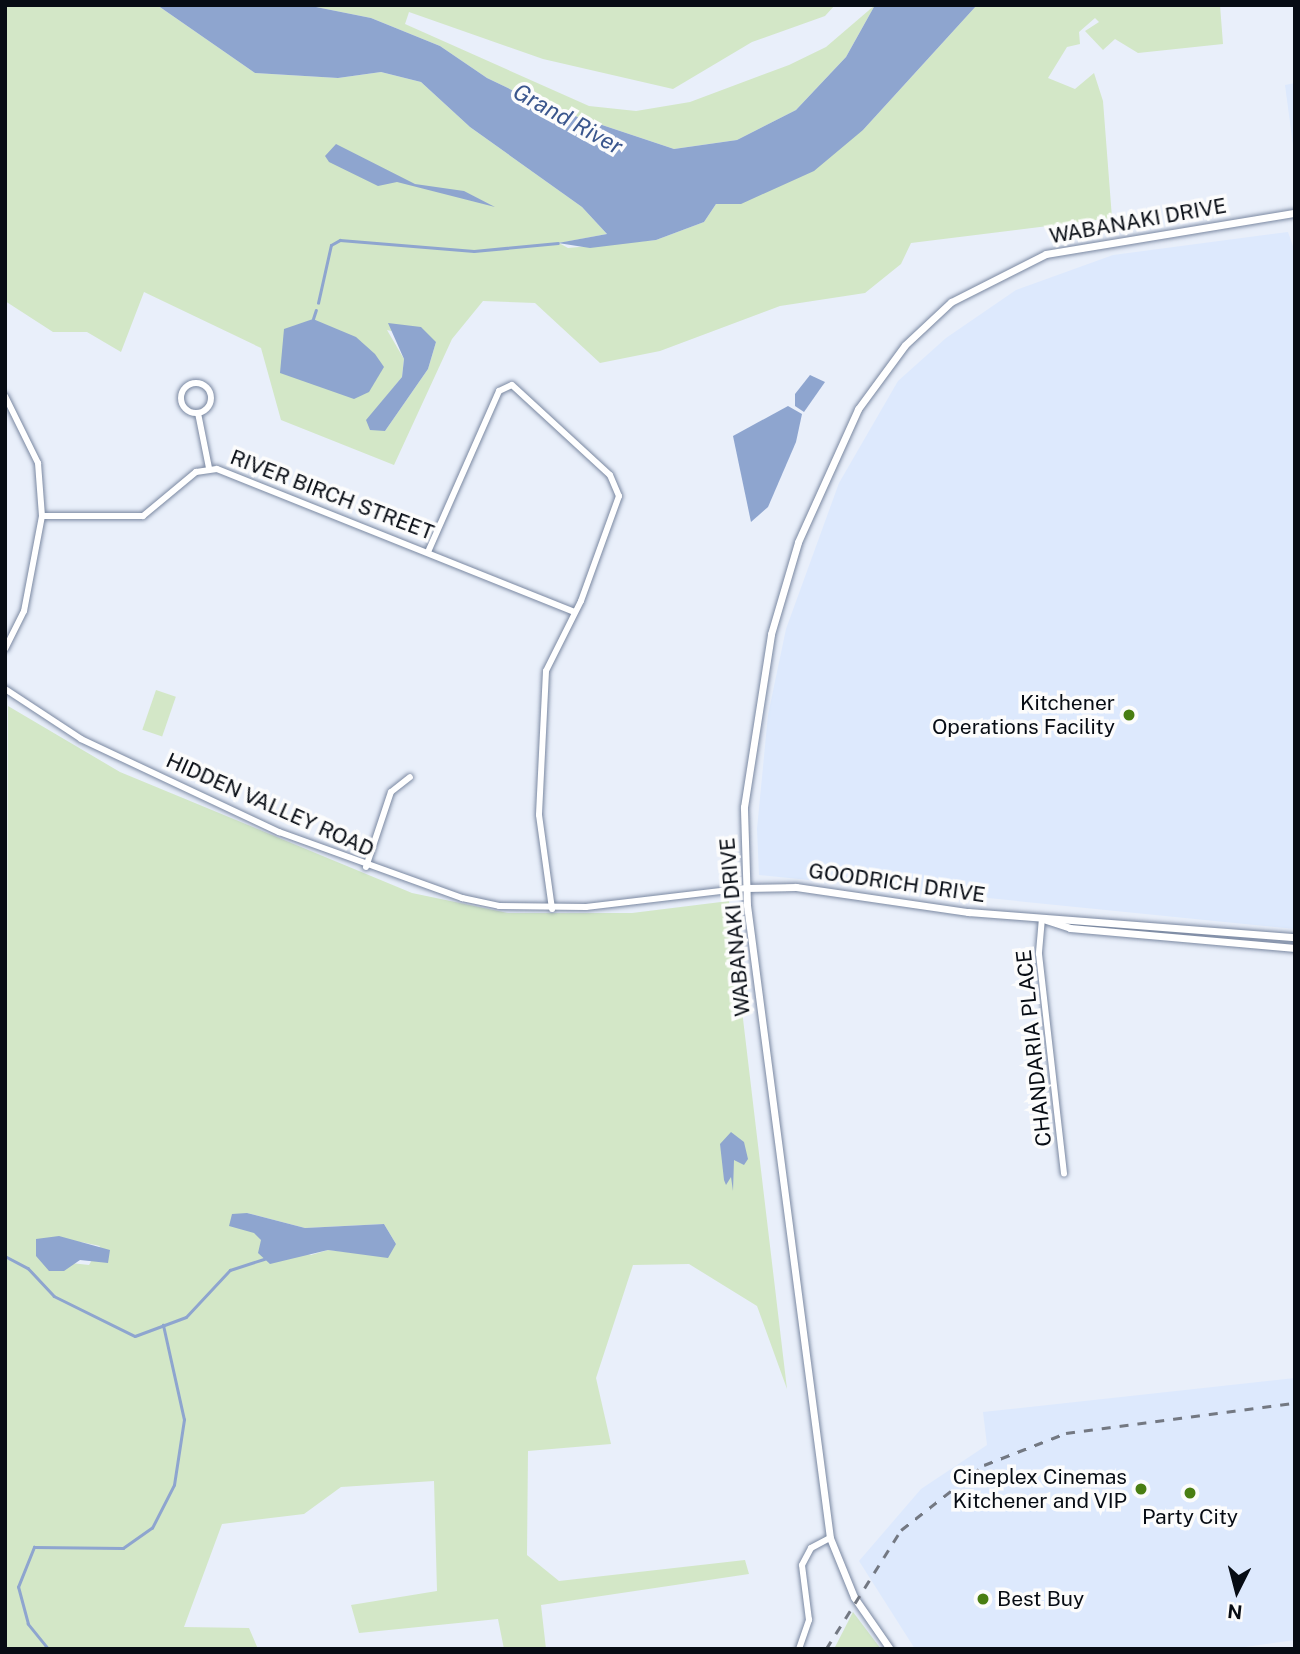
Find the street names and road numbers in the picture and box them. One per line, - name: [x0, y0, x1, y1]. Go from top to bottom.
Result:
- street label: WABANAKI DRIVE: [1047, 193, 1229, 249]
- street label: RIVER BIRCH STREET: [227, 445, 437, 545]
- street label: HIDDEN VALLEY ROAD: [162, 748, 378, 862]
- street label: WABANAKI DRIVE: [715, 837, 755, 1017]
- street label: GOODRICH DRIVE: [807, 858, 987, 908]
- street label: CHANDARIA PLACE: [1011, 948, 1057, 1148]

